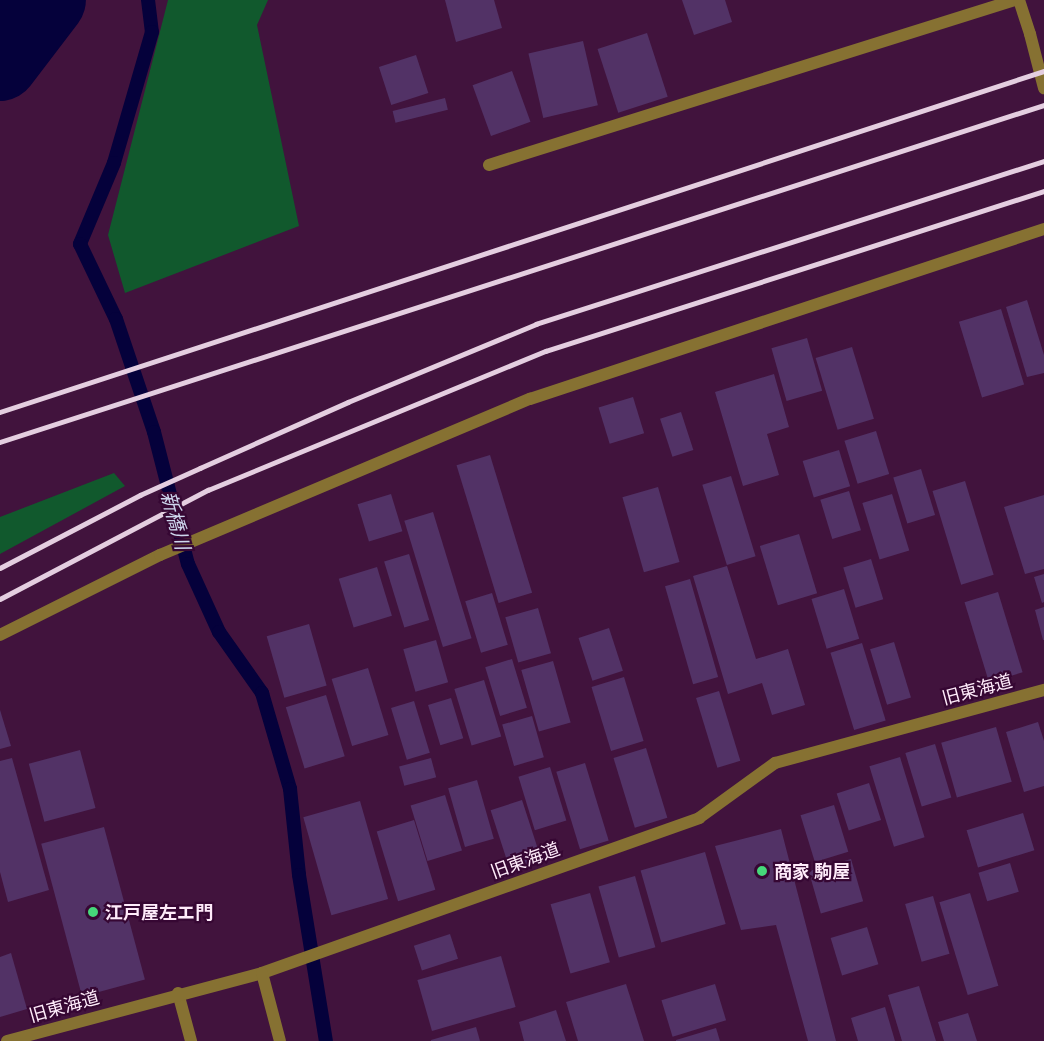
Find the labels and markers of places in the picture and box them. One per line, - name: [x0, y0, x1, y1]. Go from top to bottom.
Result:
- place label: 商家 駒屋: [774, 860, 850, 882]
- marker: 商家 駒屋: [755, 864, 769, 878]
- place label: 江戸屋左エ門: [105, 901, 213, 923]
- marker: 江戸屋左エ門: [86, 905, 100, 919]

